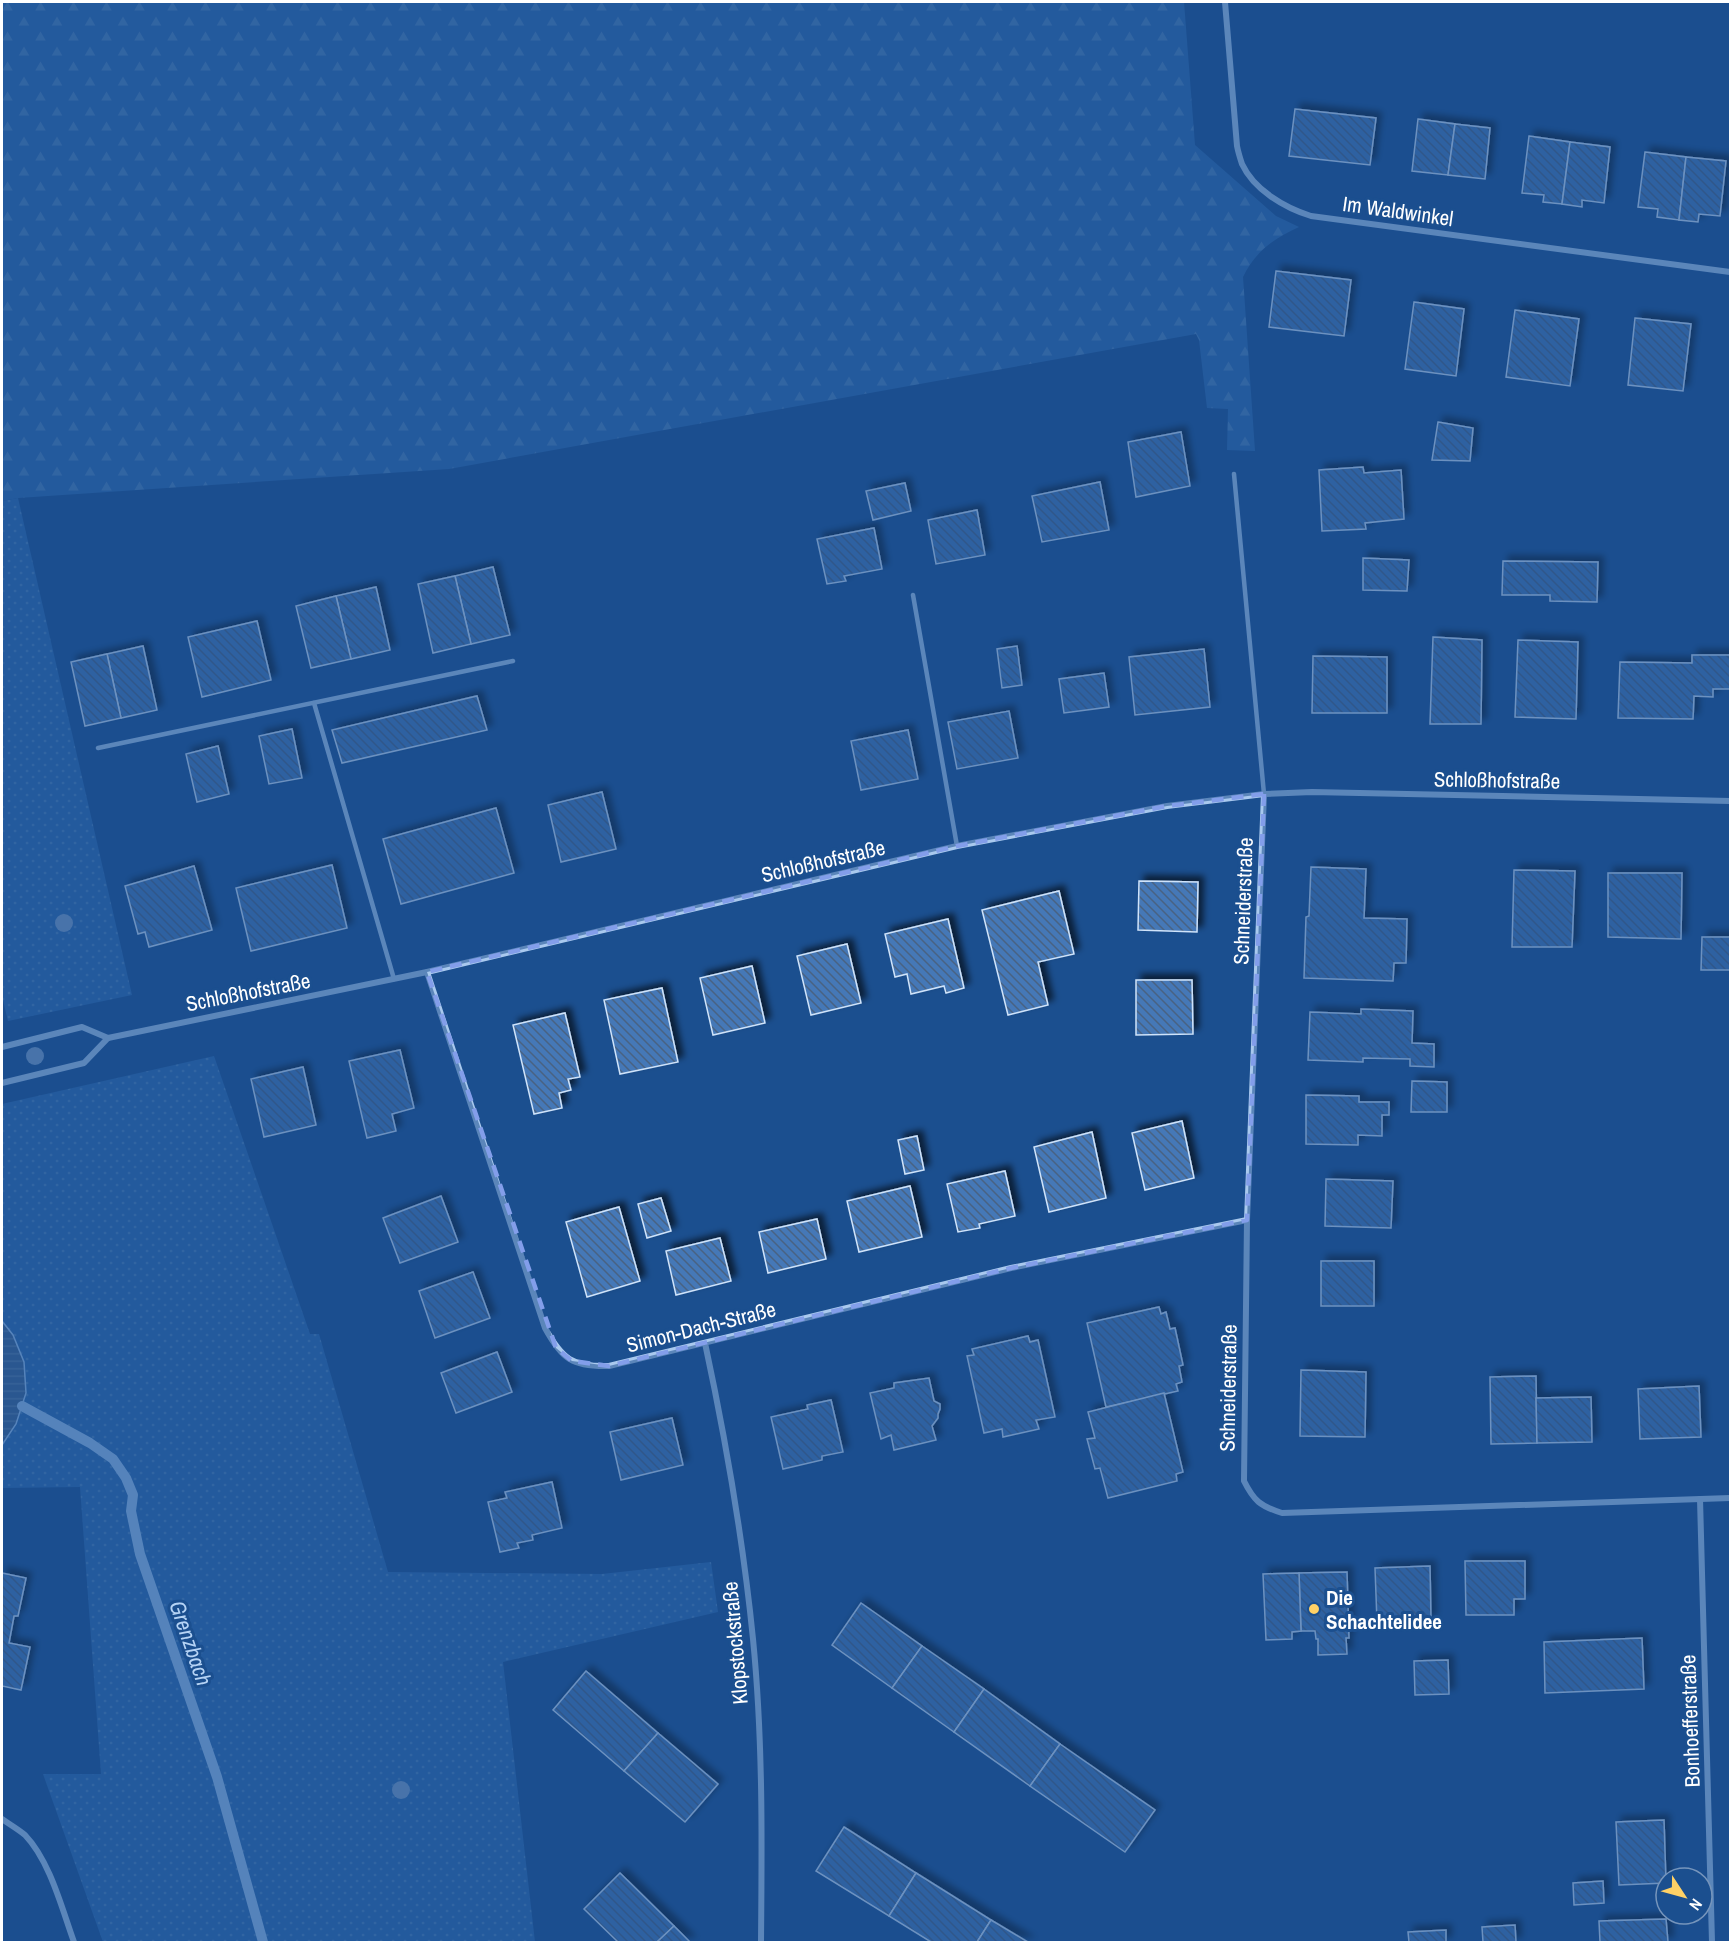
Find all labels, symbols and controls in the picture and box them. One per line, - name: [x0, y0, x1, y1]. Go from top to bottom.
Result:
- street label: Im Waldwinkel: [1341, 189, 1455, 233]
- street label: Schloßhofstraße: [1434, 764, 1560, 796]
- street label: Schloßhofstraße: [758, 833, 888, 889]
- street label: Schneiderstraße: [1226, 837, 1260, 965]
- street label: Schloßhofstraße: [183, 966, 313, 1018]
- street label: Simon-Dach-Straße: [623, 1294, 779, 1360]
- street label: Schneiderstraße: [1212, 1324, 1244, 1452]
- street label: Klopstockstraße: [715, 1580, 755, 1706]
- place label: Die Schachtelidee: [1326, 1583, 1442, 1636]
- water label: Grenzbach: [162, 1596, 220, 1690]
- marker: Die Schachtelidee: [1307, 1602, 1321, 1616]
- street label: Bonhoefferstraße: [1673, 1654, 1707, 1788]
- north arrow: [1654, 1866, 1714, 1926]
- text: N: [1684, 1895, 1708, 1915]

